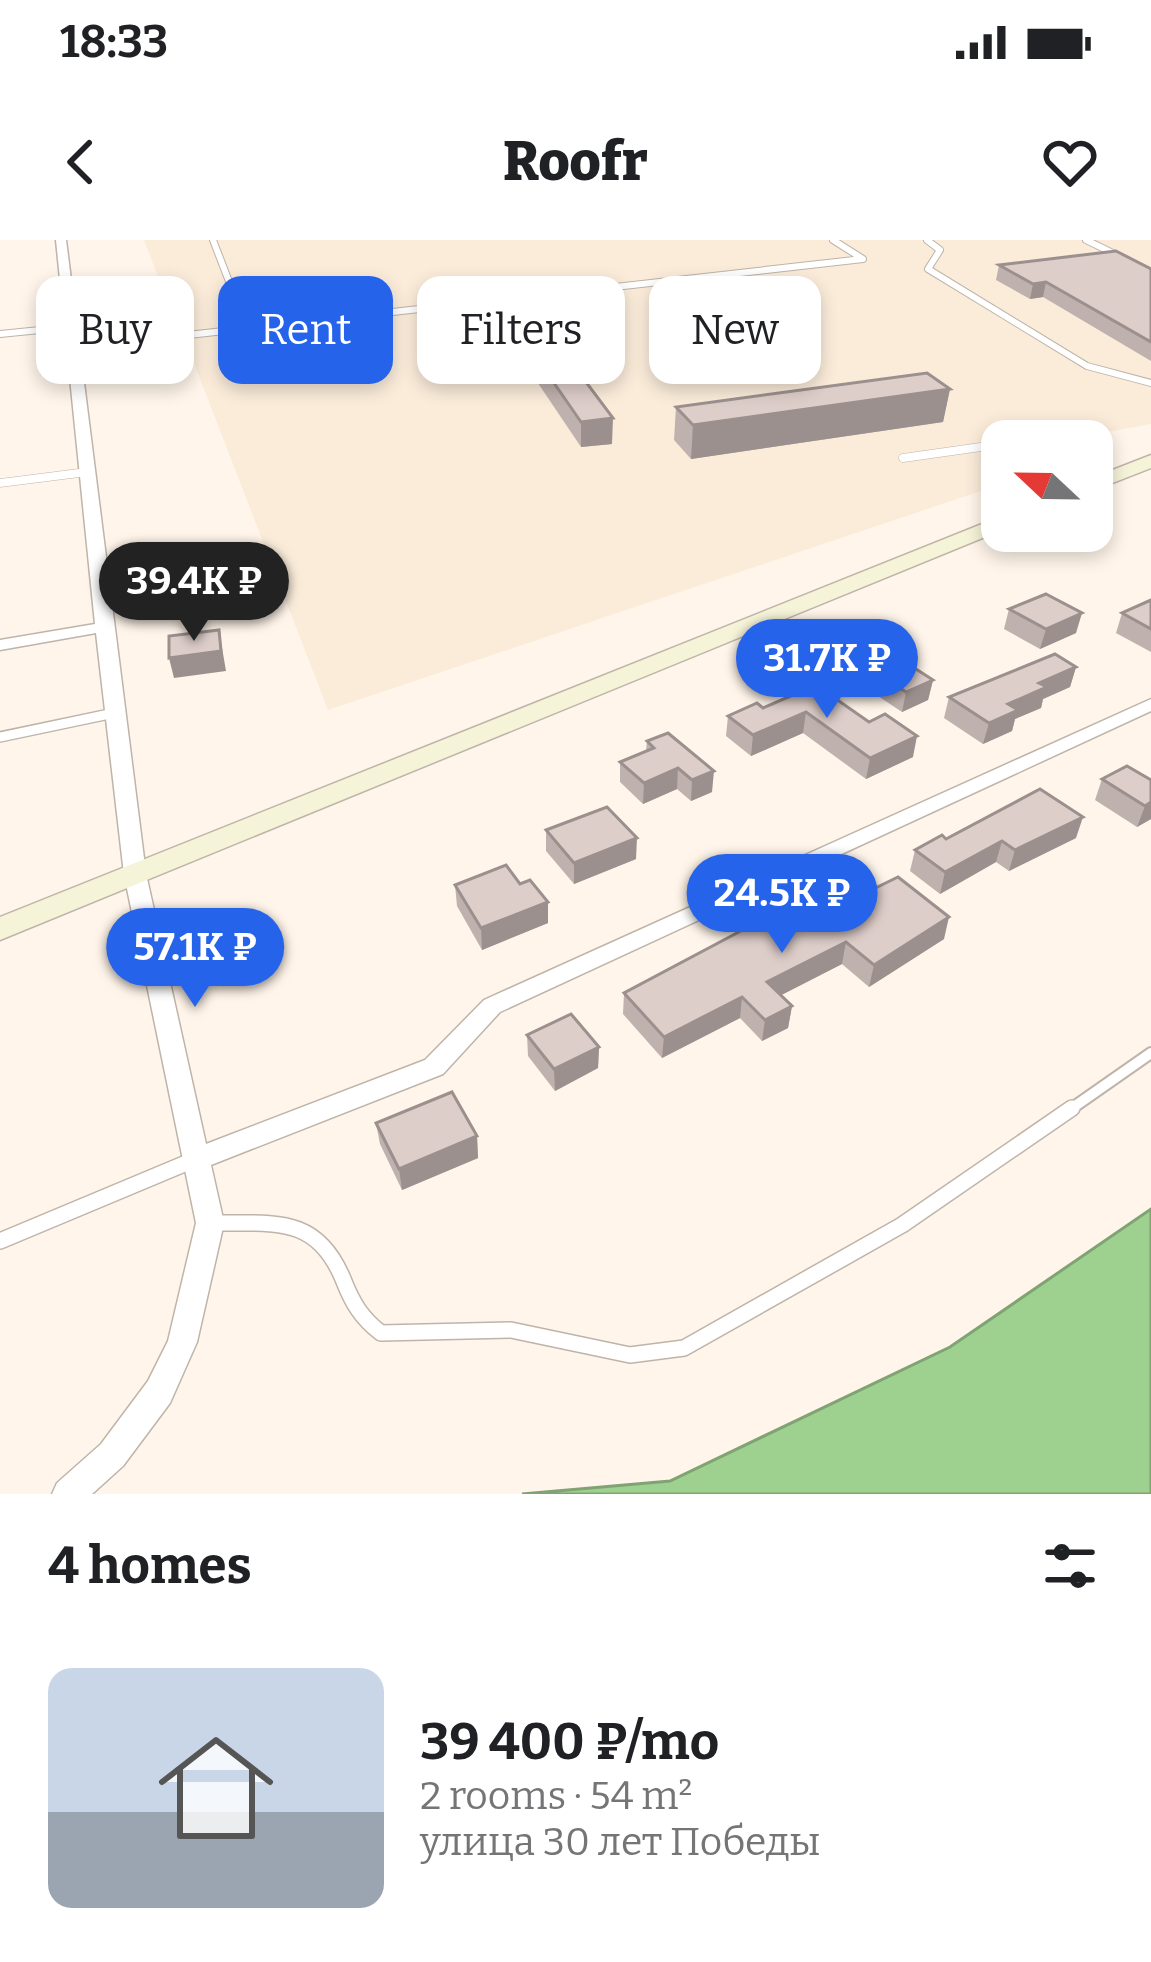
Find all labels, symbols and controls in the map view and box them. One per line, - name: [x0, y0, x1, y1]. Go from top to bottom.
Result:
- text: 18:33: [60, 15, 168, 69]
- icon: back: [48, 129, 114, 195]
- icon: heart: [1037, 129, 1103, 195]
- text: Roofr: [503, 130, 648, 194]
- chip: Buy: [36, 276, 194, 384]
- chip: Rent: [218, 276, 393, 384]
- chip: Filters: [417, 276, 625, 384]
- chip: New: [649, 276, 821, 384]
- north arrow: [981, 420, 1113, 552]
- map controls: [981, 420, 1113, 552]
- pin: 39.4K ₽: [83, 542, 305, 644]
- text: 39.4K ₽: [126, 558, 262, 604]
- pin: 31.7K ₽: [716, 619, 938, 721]
- text: 31.7K ₽: [763, 635, 891, 681]
- pin: 24.5K ₽: [671, 854, 893, 956]
- text: 24.5K ₽: [714, 870, 850, 916]
- pin: 57.1K ₽: [84, 908, 306, 1010]
- text: 57.1K ₽: [133, 924, 257, 970]
- icon: filters: [1037, 1533, 1103, 1599]
- text: 4 homes: [48, 1535, 252, 1597]
- text: 39 400 ₽/mo: [420, 1711, 719, 1773]
- icon: home: [144, 1716, 288, 1860]
- text: 2 rooms · 54 m²: [420, 1773, 692, 1819]
- text: улица 30 лет Победы: [420, 1819, 820, 1865]

